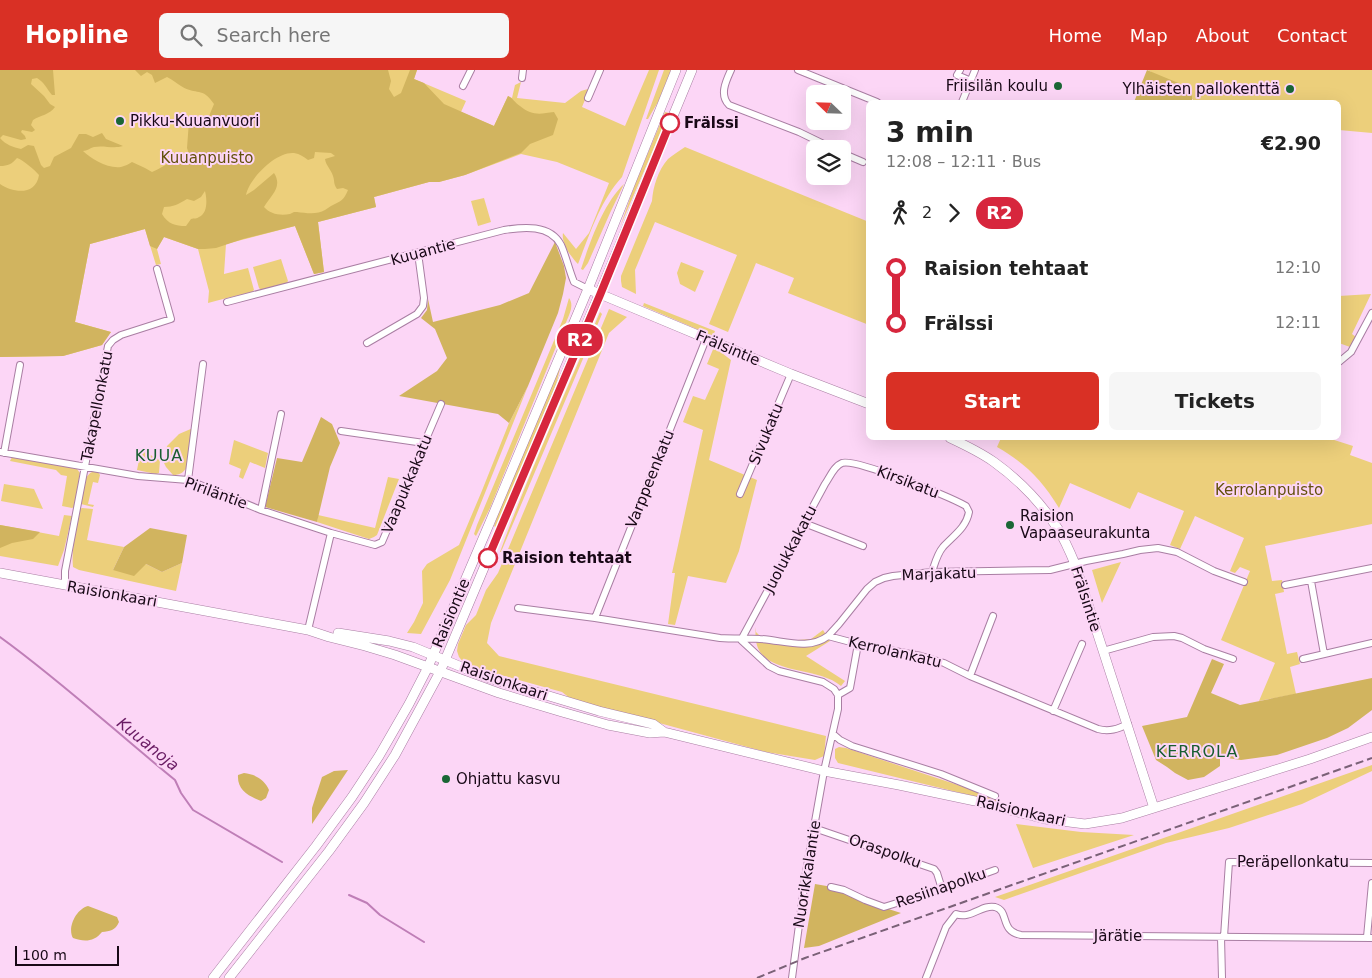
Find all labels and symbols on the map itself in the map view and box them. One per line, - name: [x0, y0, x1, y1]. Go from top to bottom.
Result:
- place label: Friisilän koulu: [946, 77, 1048, 95]
- marker: Friisilän koulu: [1052, 80, 1064, 92]
- place label: Ylhäisten pallokenttä: [1122, 80, 1280, 98]
- marker: Ylhäisten pallokenttä: [1284, 83, 1296, 95]
- north arrow: [806, 85, 851, 130]
- place label: Pikku-Kuuanvuori: [130, 112, 259, 130]
- marker: Frälssi: [660, 113, 680, 133]
- place label: Frälssi: [684, 114, 739, 132]
- marker: Pikku-Kuuanvuori: [114, 115, 126, 127]
- park label: Kuuanpuisto: [161, 149, 253, 167]
- street label: Kuuantie: [389, 235, 457, 269]
- line badge: R2: [558, 324, 602, 356]
- street label: Frälsintie: [693, 326, 763, 370]
- street label: Takapellonkatu: [77, 349, 117, 464]
- street label: Sivukatu: [745, 401, 787, 467]
- street label: Varppeenkatu: [622, 427, 678, 531]
- street label: Vaapukkakatu: [378, 432, 436, 536]
- district label: KUUA: [135, 446, 183, 465]
- street label: Kirsikatu: [874, 462, 942, 502]
- street label: Piriläntie: [182, 473, 250, 513]
- park label: Kerrolanpuisto: [1215, 481, 1323, 499]
- street label: Juolukkakatu: [759, 502, 821, 597]
- place label: Raision Vapaaseurakunta: [1020, 507, 1150, 542]
- marker: Raision Vapaaseurakunta: [1004, 519, 1016, 531]
- marker: Raision tehtaat: [478, 548, 498, 568]
- place label: Raision tehtaat: [502, 549, 632, 567]
- street label: Marjakatu: [901, 564, 977, 584]
- street label: Frälsintie: [1067, 564, 1105, 634]
- street label: Raisiontie: [428, 576, 474, 650]
- street label: Raisionkaari: [65, 577, 159, 611]
- street label: Kerrolankatu: [847, 633, 943, 671]
- street label: Raisionkaari: [458, 658, 550, 704]
- water label: Kuuanoja: [113, 713, 183, 775]
- district label: KERROLA: [1156, 742, 1238, 761]
- place label: Ohjattu kasvu: [456, 770, 561, 788]
- marker: Ohjattu kasvu: [440, 773, 452, 785]
- street label: Raisionkaari: [975, 792, 1067, 830]
- street label: Nuorikkalantie: [790, 819, 824, 929]
- street label: Oraspolku: [846, 830, 924, 872]
- street label: Peräpellonkatu: [1237, 853, 1349, 871]
- street label: Resiinapolku: [893, 864, 989, 912]
- street label: Järätie: [1093, 927, 1142, 945]
- scale bar: [15, 943, 119, 966]

